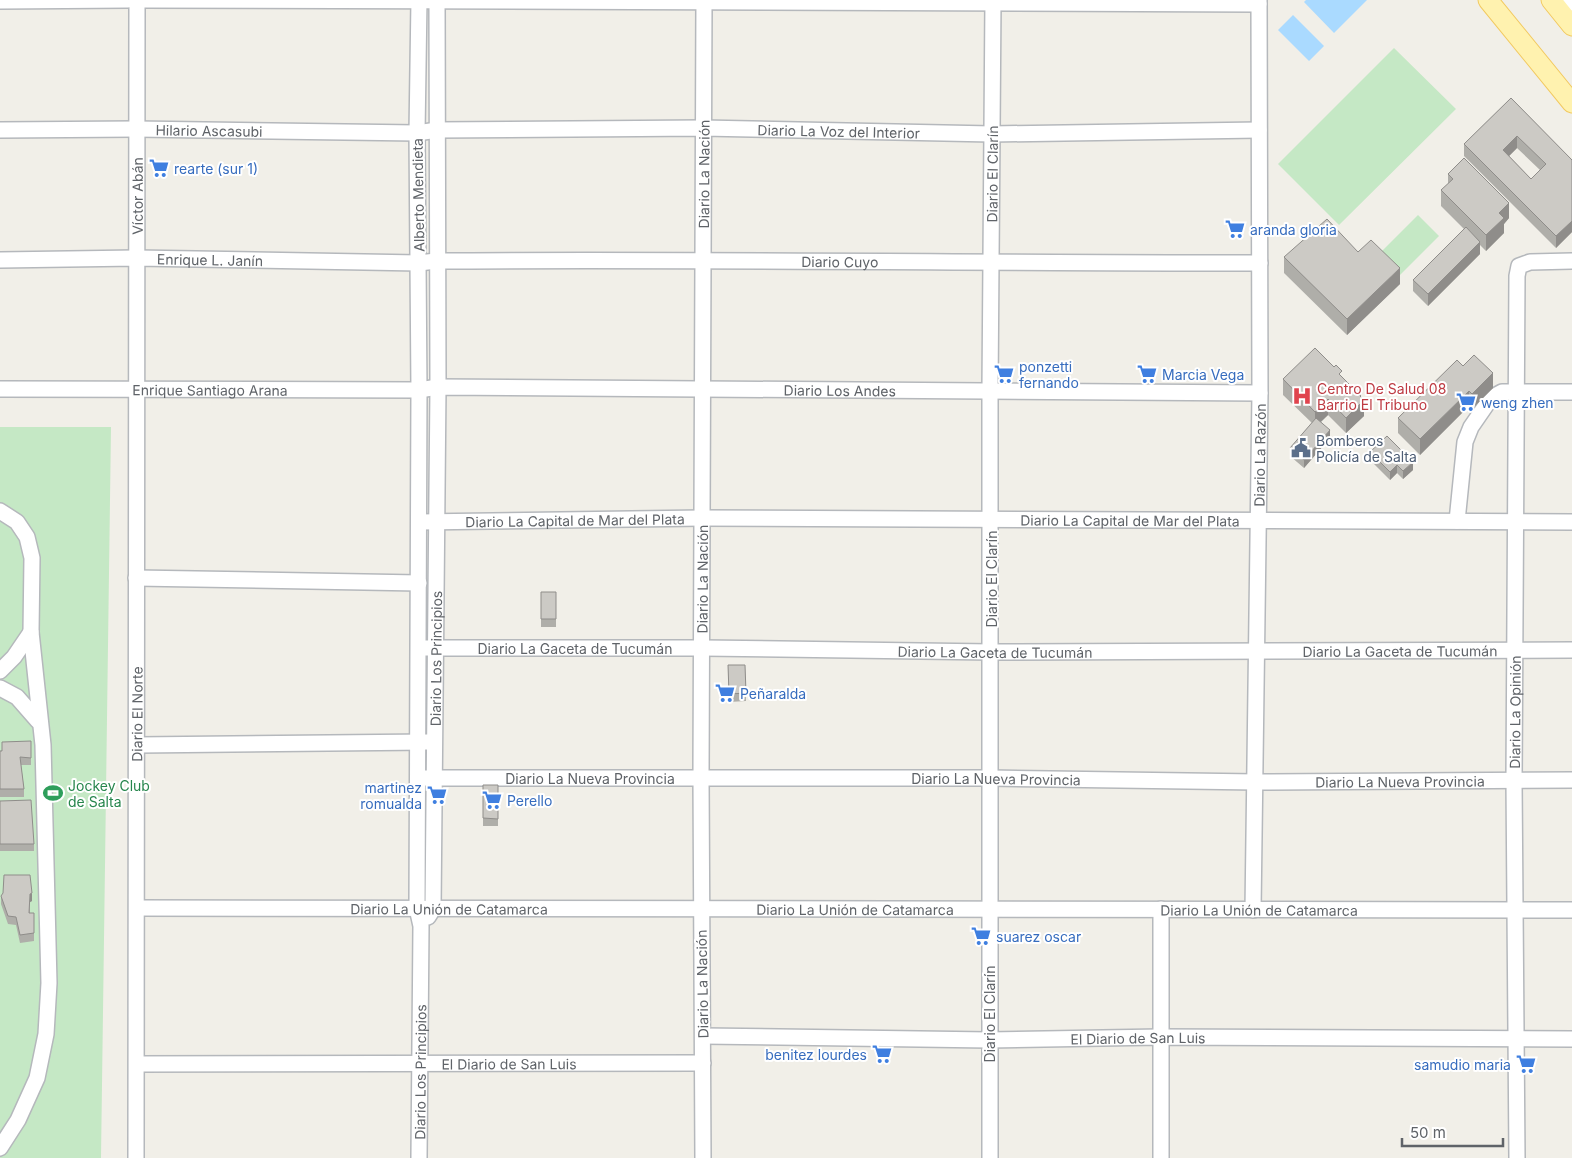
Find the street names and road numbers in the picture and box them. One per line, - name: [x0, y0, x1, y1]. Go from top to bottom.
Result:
- street label: Diario La Nación: [695, 120, 712, 228]
- street label: Hilario Ascasubi: [155, 121, 263, 139]
- street label: Diario La Voz del Interior: [757, 121, 920, 141]
- street label: Diario El Clarín: [983, 125, 1001, 223]
- street label: Alberto Mendieta: [409, 138, 427, 252]
- street label: Víctor Abán: [128, 157, 145, 235]
- street label: Enrique L. Janín: [157, 250, 263, 269]
- street label: Diario Cuyo: [801, 253, 878, 270]
- street label: Enrique Santiago Arana: [132, 381, 288, 398]
- street label: Diario Los Andes: [784, 381, 896, 399]
- street label: Diario La Razón: [1250, 403, 1268, 507]
- street label: Diario La Capital de Mar del Plata: [465, 510, 685, 530]
- street label: Diario La Capital de Mar del Plata: [1020, 511, 1240, 529]
- street label: Diario La Nación: [693, 525, 710, 633]
- street label: Diario El Clarín: [983, 531, 1000, 627]
- street label: Diario Los Principios: [426, 591, 445, 726]
- street label: Diario La Gaceta de Tucumán: [478, 640, 673, 657]
- street label: Diario La Gaceta de Tucumán: [897, 642, 1093, 661]
- street label: Diario La Gaceta de Tucumán: [1302, 642, 1497, 659]
- street label: Diario La Opinión: [1506, 655, 1523, 769]
- street label: Diario El Norte: [128, 666, 145, 762]
- street label: Diario La Nueva Provincia: [505, 770, 675, 787]
- street label: Diario La Nueva Provincia: [911, 770, 1081, 788]
- street label: Diario La Nueva Provincia: [1315, 772, 1485, 790]
- street label: Diario La Unión de Catamarca: [350, 900, 548, 917]
- street label: Diario La Unión de Catamarca: [756, 900, 954, 918]
- street label: Diario La Unión de Catamarca: [1160, 901, 1358, 918]
- street label: Diario La Nación: [693, 929, 711, 1039]
- street label: Diario El Clarín: [981, 966, 998, 1062]
- street label: Diario Los Principios: [411, 1004, 429, 1140]
- street label: El Diario de San Luis: [1070, 1028, 1206, 1047]
- street label: El Diario de San Luis: [441, 1055, 577, 1072]

